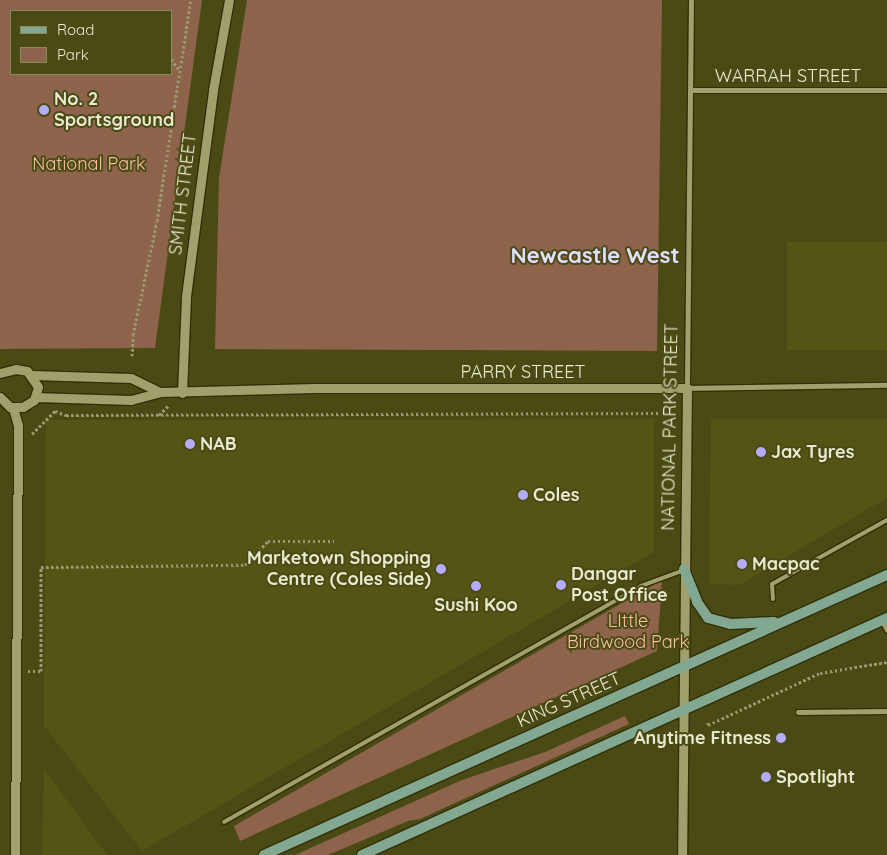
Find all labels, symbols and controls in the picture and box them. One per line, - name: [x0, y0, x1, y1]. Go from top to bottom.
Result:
- legend: [10, 10, 172, 75]
- text: Road: [57, 20, 94, 39]
- text: Park: [57, 45, 89, 64]
- street label: WARRAH STREET: [715, 65, 861, 87]
- place label: No. 2 Sportsground: [54, 89, 174, 132]
- marker: No. 2 Sportsground: [38, 104, 50, 116]
- street label: SMITH STREET: [165, 132, 201, 256]
- park label: National Park: [32, 153, 146, 175]
- district label: Newcastle West: [511, 243, 679, 269]
- street label: NATIONAL PARK STREET: [657, 323, 683, 531]
- street label: PARRY STREET: [461, 361, 585, 383]
- place label: NAB: [200, 433, 237, 455]
- marker: NAB: [184, 438, 196, 450]
- place label: Jax Tyres: [771, 441, 854, 463]
- marker: Jax Tyres: [755, 446, 767, 458]
- place label: Coles: [533, 484, 579, 506]
- marker: Coles: [517, 489, 529, 501]
- place label: Marketown Shopping Centre (Coles Side): [247, 548, 431, 590]
- place label: Macpac: [752, 553, 819, 575]
- marker: Macpac: [736, 558, 748, 570]
- marker: Marketown Shopping Centre (Coles Side): [435, 563, 447, 575]
- place label: Dangar Post Office: [571, 564, 668, 606]
- marker: Dangar Post Office: [555, 579, 567, 591]
- marker: Sushi Koo: [470, 580, 482, 592]
- place label: Sushi Koo: [434, 594, 518, 616]
- park label: LIttle Birdwood Park: [567, 611, 689, 654]
- street label: KING STREET: [514, 667, 624, 733]
- place label: Anytime Fitness: [634, 727, 771, 749]
- marker: Anytime Fitness: [775, 732, 787, 744]
- place label: Spotlight: [776, 766, 855, 788]
- marker: Spotlight: [760, 771, 772, 783]

